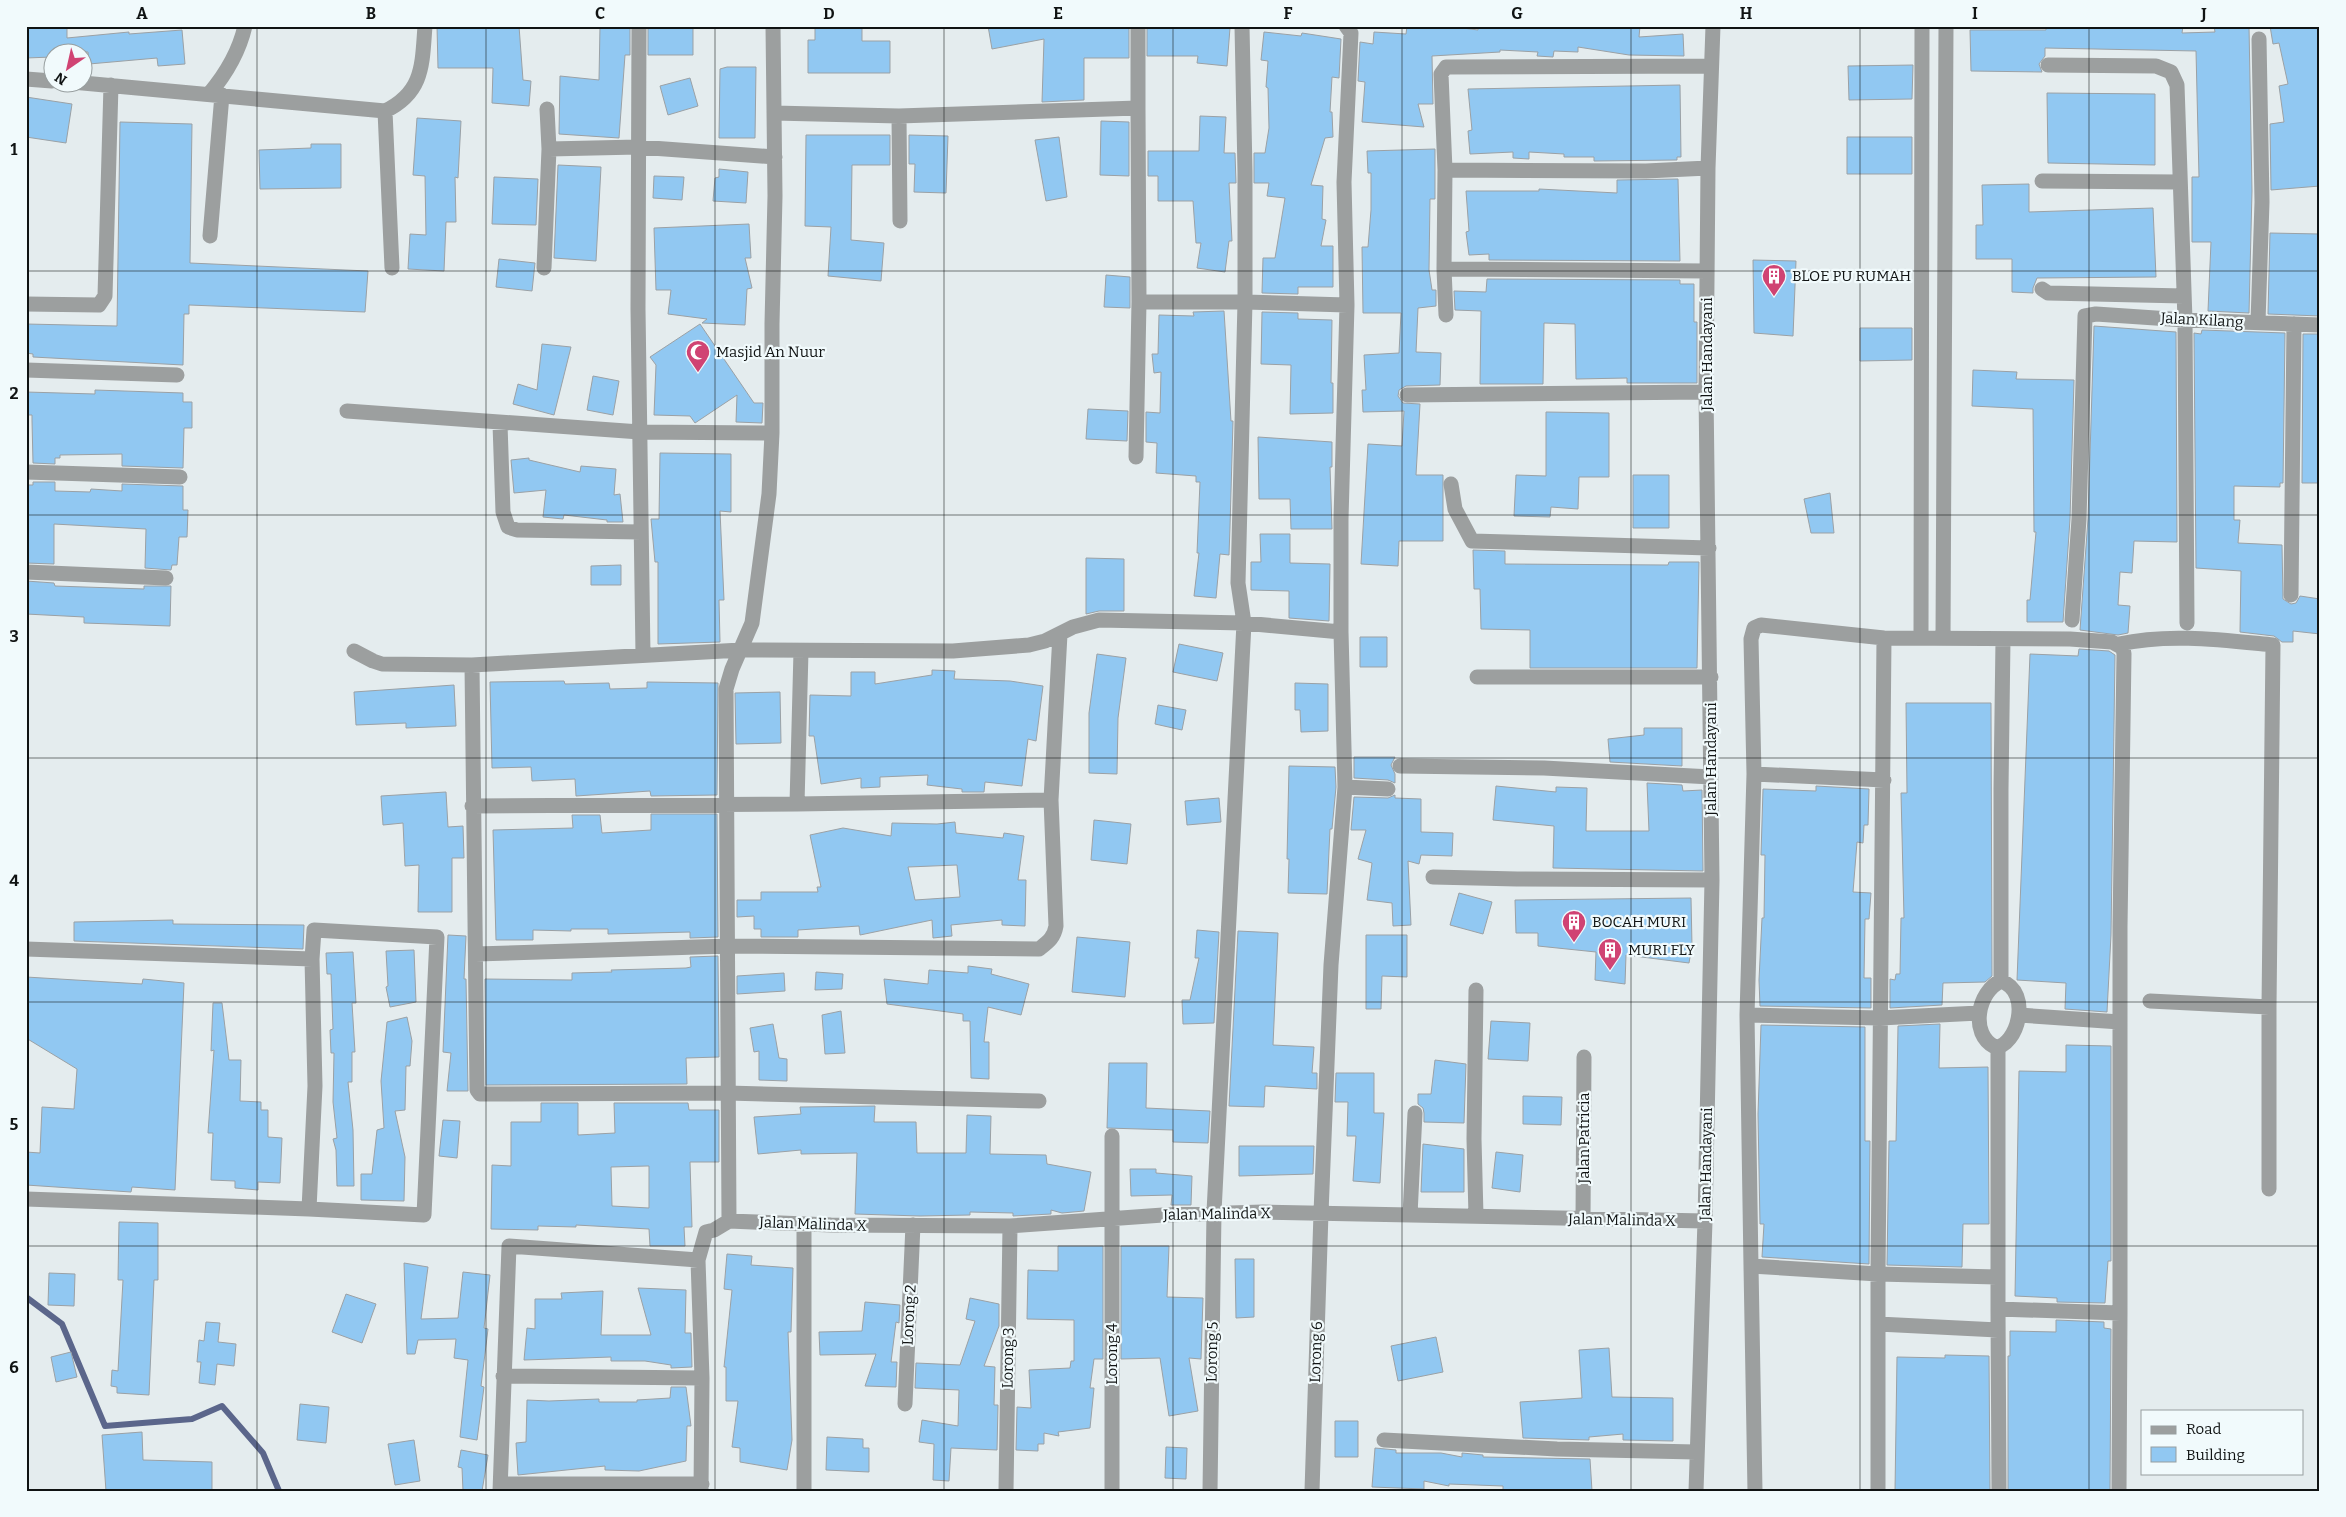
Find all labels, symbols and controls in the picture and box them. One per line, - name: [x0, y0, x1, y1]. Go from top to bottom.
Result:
- text: A: [136, 4, 148, 23]
- text: B: [366, 4, 376, 23]
- text: C: [595, 4, 605, 23]
- text: D: [823, 4, 835, 23]
- text: E: [1053, 4, 1063, 23]
- text: F: [1284, 4, 1293, 23]
- text: G: [1511, 4, 1523, 23]
- text: H: [1740, 4, 1753, 23]
- text: I: [1972, 4, 1978, 23]
- text: J: [2200, 4, 2207, 23]
- north arrow: [42, 42, 92, 92]
- text: N: [52, 68, 70, 88]
- text: 1: [11, 140, 18, 159]
- building icon: BLOE PU RUMAH: [1761, 263, 1787, 297]
- place label: BLOE PU RUMAH: [1792, 267, 1911, 285]
- street label: Jalan Handayani: [1698, 297, 1716, 412]
- street label: Jalan Kilang: [2159, 309, 2244, 331]
- mosque icon: Masjid An Nuur: [685, 339, 711, 373]
- place label: Masjid An Nuur: [716, 343, 825, 361]
- text: 2: [9, 384, 19, 403]
- text: 3: [9, 627, 19, 646]
- street label: Jalan Handayani: [1702, 702, 1720, 817]
- text: 4: [9, 871, 19, 890]
- building icon: BOCAH MURI: [1561, 909, 1587, 943]
- place label: BOCAH MURI: [1592, 913, 1686, 931]
- building icon: MURI FLY: [1597, 937, 1623, 971]
- place label: MURI FLY: [1628, 941, 1696, 959]
- street label: Jalan Patricia: [1575, 1093, 1593, 1184]
- street label: Jalan Handayani: [1696, 1107, 1716, 1222]
- text: 5: [10, 1115, 19, 1134]
- street label: Jalan Malinda X: [1162, 1204, 1271, 1224]
- street label: Jalan Malinda X: [1567, 1210, 1676, 1230]
- street label: Jalan Malinda X: [758, 1213, 868, 1235]
- street label: Lorong 2: [898, 1284, 920, 1346]
- street label: Lorong 6: [1306, 1321, 1326, 1383]
- street label: Lorong 5: [1202, 1322, 1222, 1382]
- street label: Lorong 4: [1103, 1323, 1121, 1385]
- street label: Lorong 3: [998, 1327, 1018, 1389]
- text: 6: [9, 1358, 19, 1377]
- legend: [2141, 1410, 2304, 1474]
- text: Road: [2186, 1420, 2221, 1438]
- text: Building: [2186, 1446, 2245, 1464]

